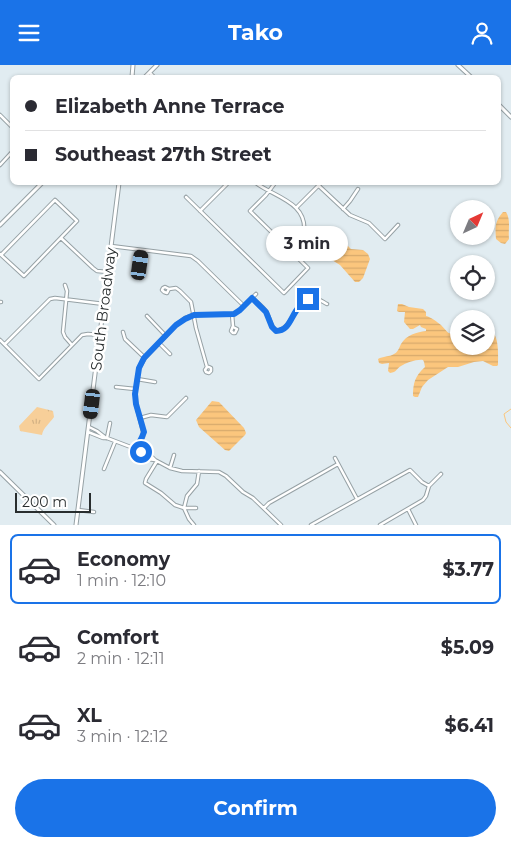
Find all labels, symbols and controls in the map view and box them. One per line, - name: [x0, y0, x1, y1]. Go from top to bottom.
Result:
- icon: menu: [15, 19, 43, 47]
- text: Tako: [228, 19, 283, 46]
- icon: person: [468, 19, 496, 47]
- text: Elizabeth Anne Terrace: [55, 95, 285, 118]
- text: Southeast 27th Street: [55, 143, 272, 166]
- north arrow: [450, 200, 495, 245]
- map controls: [450, 200, 495, 355]
- callout: 3 min: [267, 227, 349, 261]
- text: 3 min: [284, 234, 330, 253]
- street label: South Broadway: [86, 245, 120, 372]
- car: [130, 249, 149, 281]
- button: locate: [450, 255, 495, 300]
- route end: [297, 288, 319, 310]
- button: layers: [450, 310, 495, 355]
- car: [82, 388, 101, 420]
- route start: [130, 441, 152, 463]
- scale bar: [15, 489, 91, 513]
- text: 200 m: [22, 493, 67, 511]
- icon: car: [17, 547, 62, 592]
- text: Economy: [77, 548, 170, 571]
- text: $3.77: [442, 558, 494, 581]
- text: 1 min · 12:10: [77, 571, 166, 590]
- icon: car: [17, 625, 62, 670]
- text: Comfort: [77, 626, 159, 649]
- text: $5.09: [441, 636, 494, 659]
- text: 2 min · 12:11: [77, 649, 165, 668]
- icon: car: [17, 703, 62, 748]
- text: XL: [77, 704, 102, 727]
- text: $6.41: [445, 714, 494, 737]
- text: 3 min · 12:12: [77, 727, 168, 746]
- button: Confirm: [15, 779, 496, 837]

